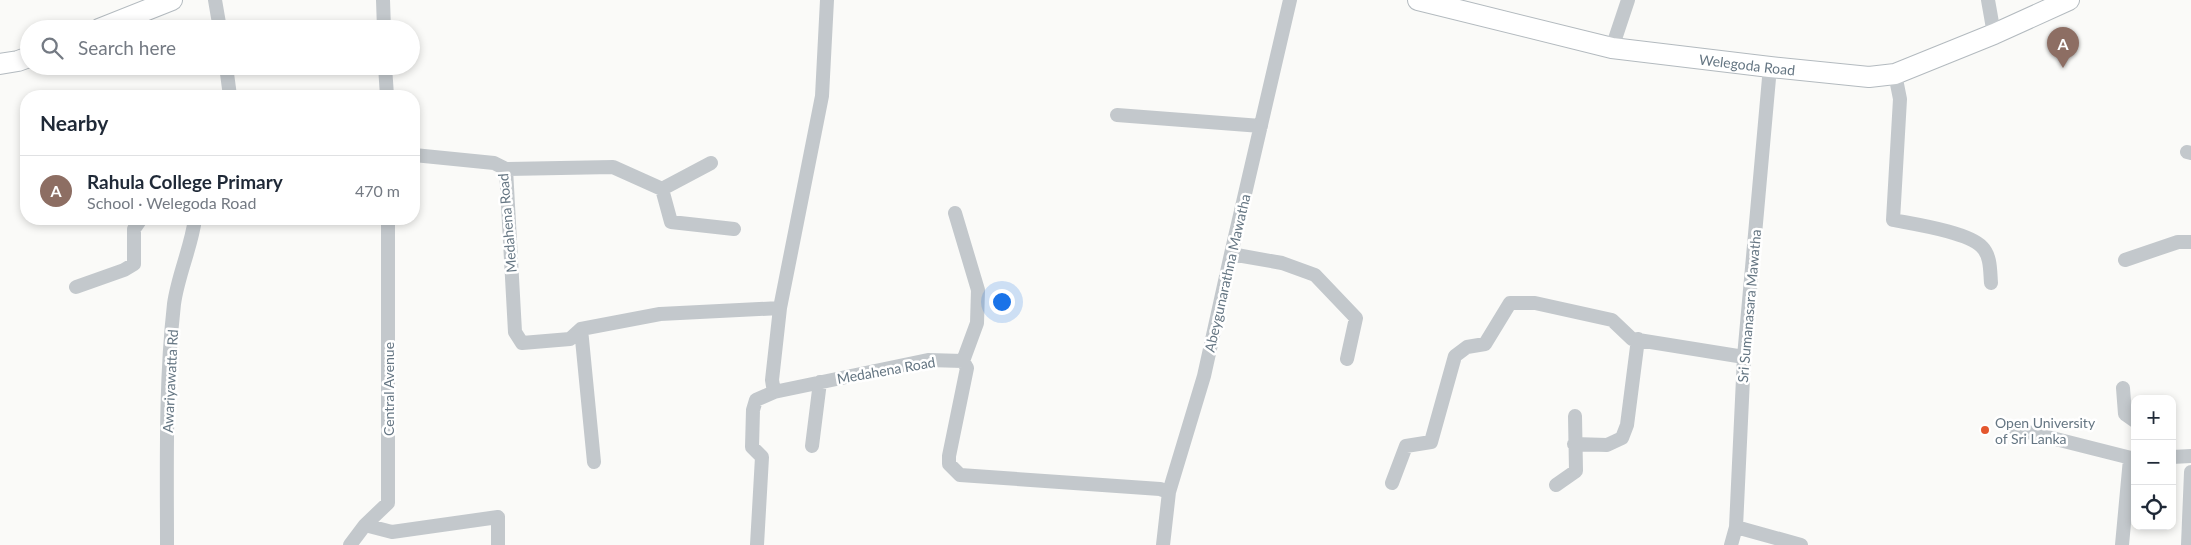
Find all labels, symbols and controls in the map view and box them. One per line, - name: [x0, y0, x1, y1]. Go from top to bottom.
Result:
- search box: [20, 20, 420, 75]
- pin: A: [2047, 27, 2079, 68]
- icon: search: [38, 34, 66, 62]
- text: Search here: [78, 36, 176, 59]
- street label: Welegoda Road: [1698, 50, 1796, 78]
- text: Nearby: [40, 110, 108, 135]
- text: Rahula College Primary: [87, 170, 283, 193]
- street label: Medahena Road: [494, 173, 520, 273]
- text: A: [50, 181, 62, 200]
- text: 470 m: [355, 181, 400, 200]
- street label: Abeygunarathna Mawatha: [1201, 192, 1253, 354]
- text: School · Welegoda Road: [87, 193, 256, 212]
- street label: Sri Sumanasara Mawatha: [1734, 229, 1764, 383]
- your location: [989, 289, 1015, 315]
- street label: Awariyawatta Rd: [159, 329, 181, 433]
- street label: Central Avenue: [380, 342, 397, 436]
- street label: Medahena Road: [835, 353, 937, 387]
- map controls: [2131, 395, 2176, 530]
- button: +: [2131, 395, 2176, 440]
- place label: Open University of Sri Lanka: [1995, 414, 2096, 447]
- marker: Open University of Sri Lanka: [1979, 424, 1991, 436]
- button: −: [2131, 440, 2176, 485]
- button: locate: [2131, 485, 2176, 530]

